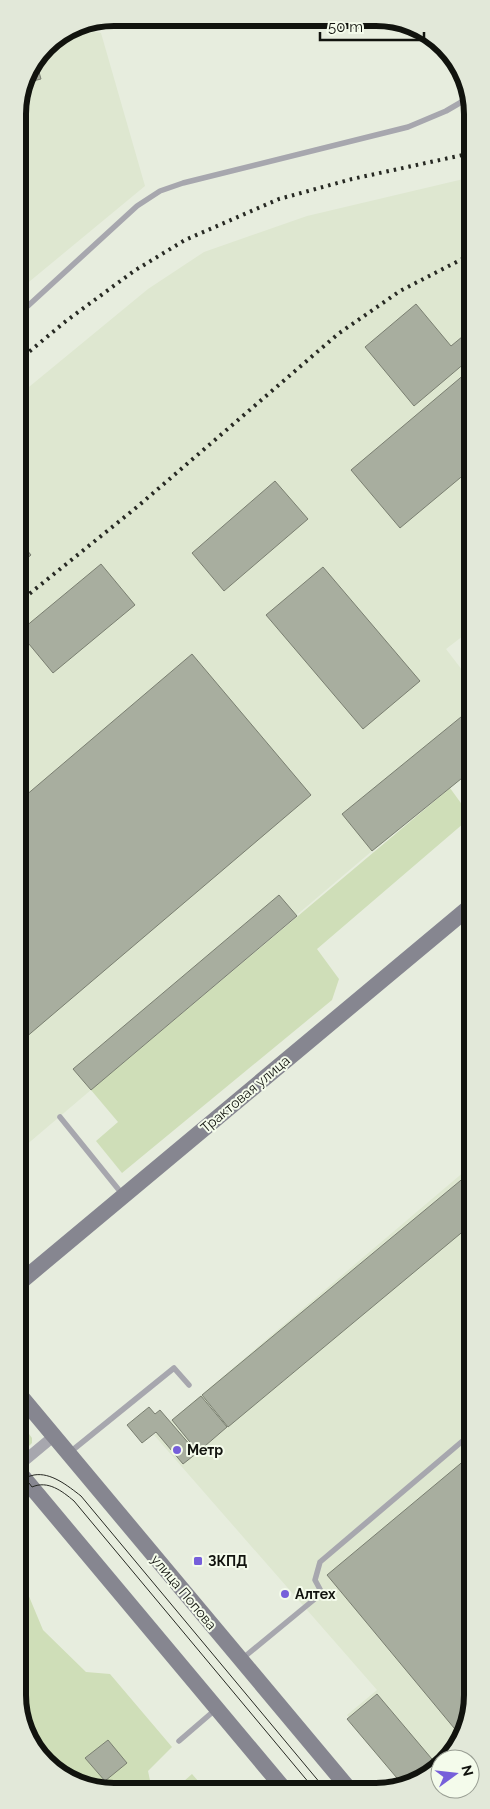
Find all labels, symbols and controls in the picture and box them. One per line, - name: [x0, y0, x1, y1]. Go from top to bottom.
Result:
- scale bar: [320, 10, 424, 42]
- text: 50 m: [328, 18, 363, 36]
- street label: Трактовая улица: [197, 1052, 293, 1136]
- place label: Метр: [187, 1442, 223, 1458]
- marker: Метр: [171, 1444, 183, 1456]
- street label: улица Попова: [148, 1551, 220, 1633]
- place label: ЗКПД: [208, 1553, 247, 1569]
- marker: ЗКПД: [192, 1555, 204, 1567]
- place label: Алтех: [295, 1586, 336, 1602]
- marker: Алтех: [279, 1588, 291, 1600]
- north arrow: [430, 1749, 480, 1799]
- text: N: [458, 1763, 477, 1778]

